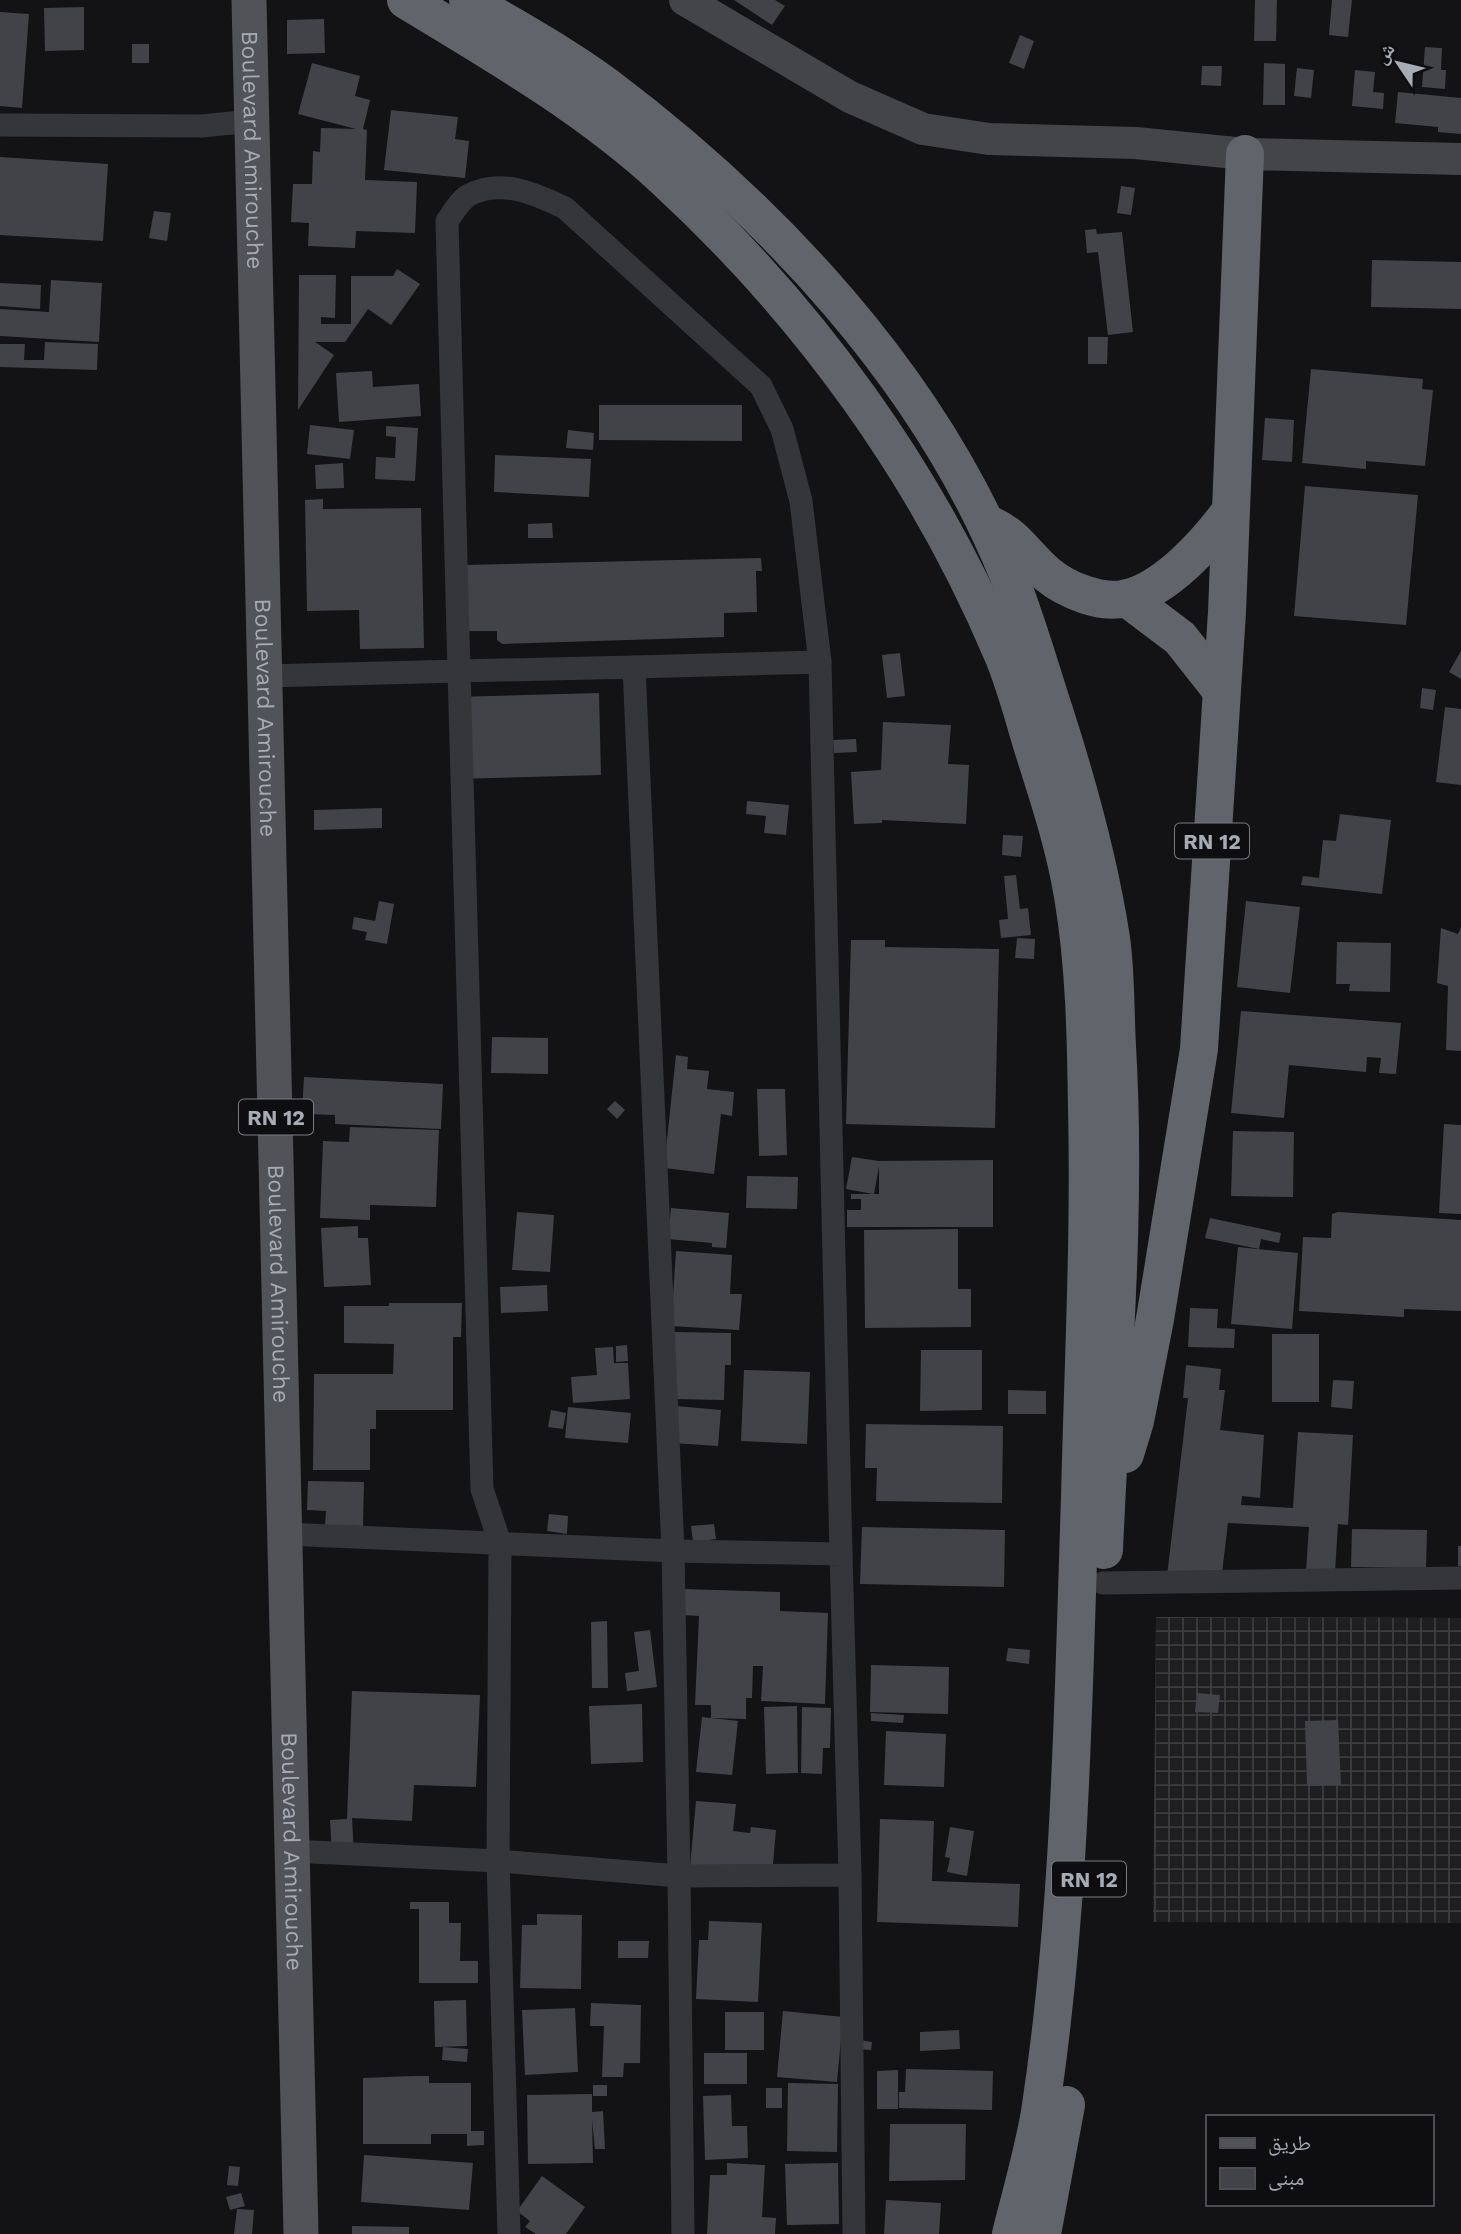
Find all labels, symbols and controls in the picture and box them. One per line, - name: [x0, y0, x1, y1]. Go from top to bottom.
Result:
- north arrow: [1363, 28, 1433, 98]
- street label: Boulevard Amirouche: [236, 30, 269, 270]
- text: ش: [1369, 39, 1400, 68]
- street label: Boulevard Amirouche: [249, 598, 282, 838]
- road number: RN 12: [1175, 824, 1249, 858]
- road number: RN 12: [239, 1100, 313, 1134]
- street label: Boulevard Amirouche: [263, 1164, 295, 1403]
- street label: Boulevard Amirouche: [276, 1732, 308, 1971]
- road number: RN 12: [1052, 1862, 1126, 1896]
- legend: [1206, 2115, 1433, 2206]
- text: طريق: [1268, 2130, 1311, 2156]
- text: مبنى: [1268, 2165, 1304, 2191]

